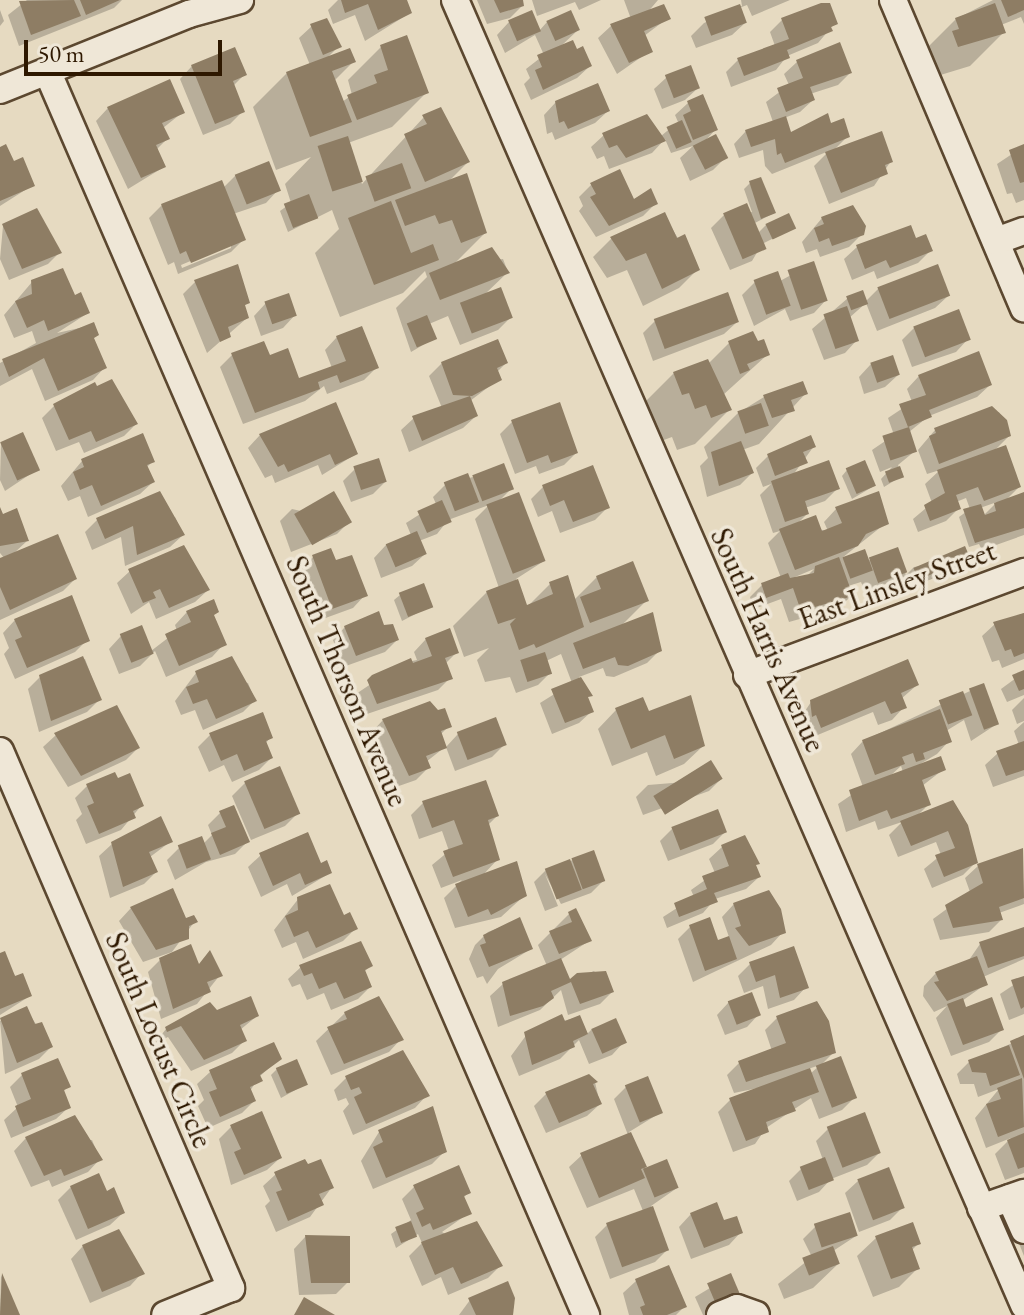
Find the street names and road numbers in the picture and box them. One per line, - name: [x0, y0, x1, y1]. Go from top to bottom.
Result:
- street label: South Harris Avenue: [703, 523, 833, 757]
- street label: East Linsley Street: [793, 533, 1001, 637]
- street label: South Thorson Avenue: [278, 550, 416, 812]
- street label: South Locust Circle: [97, 927, 221, 1153]

